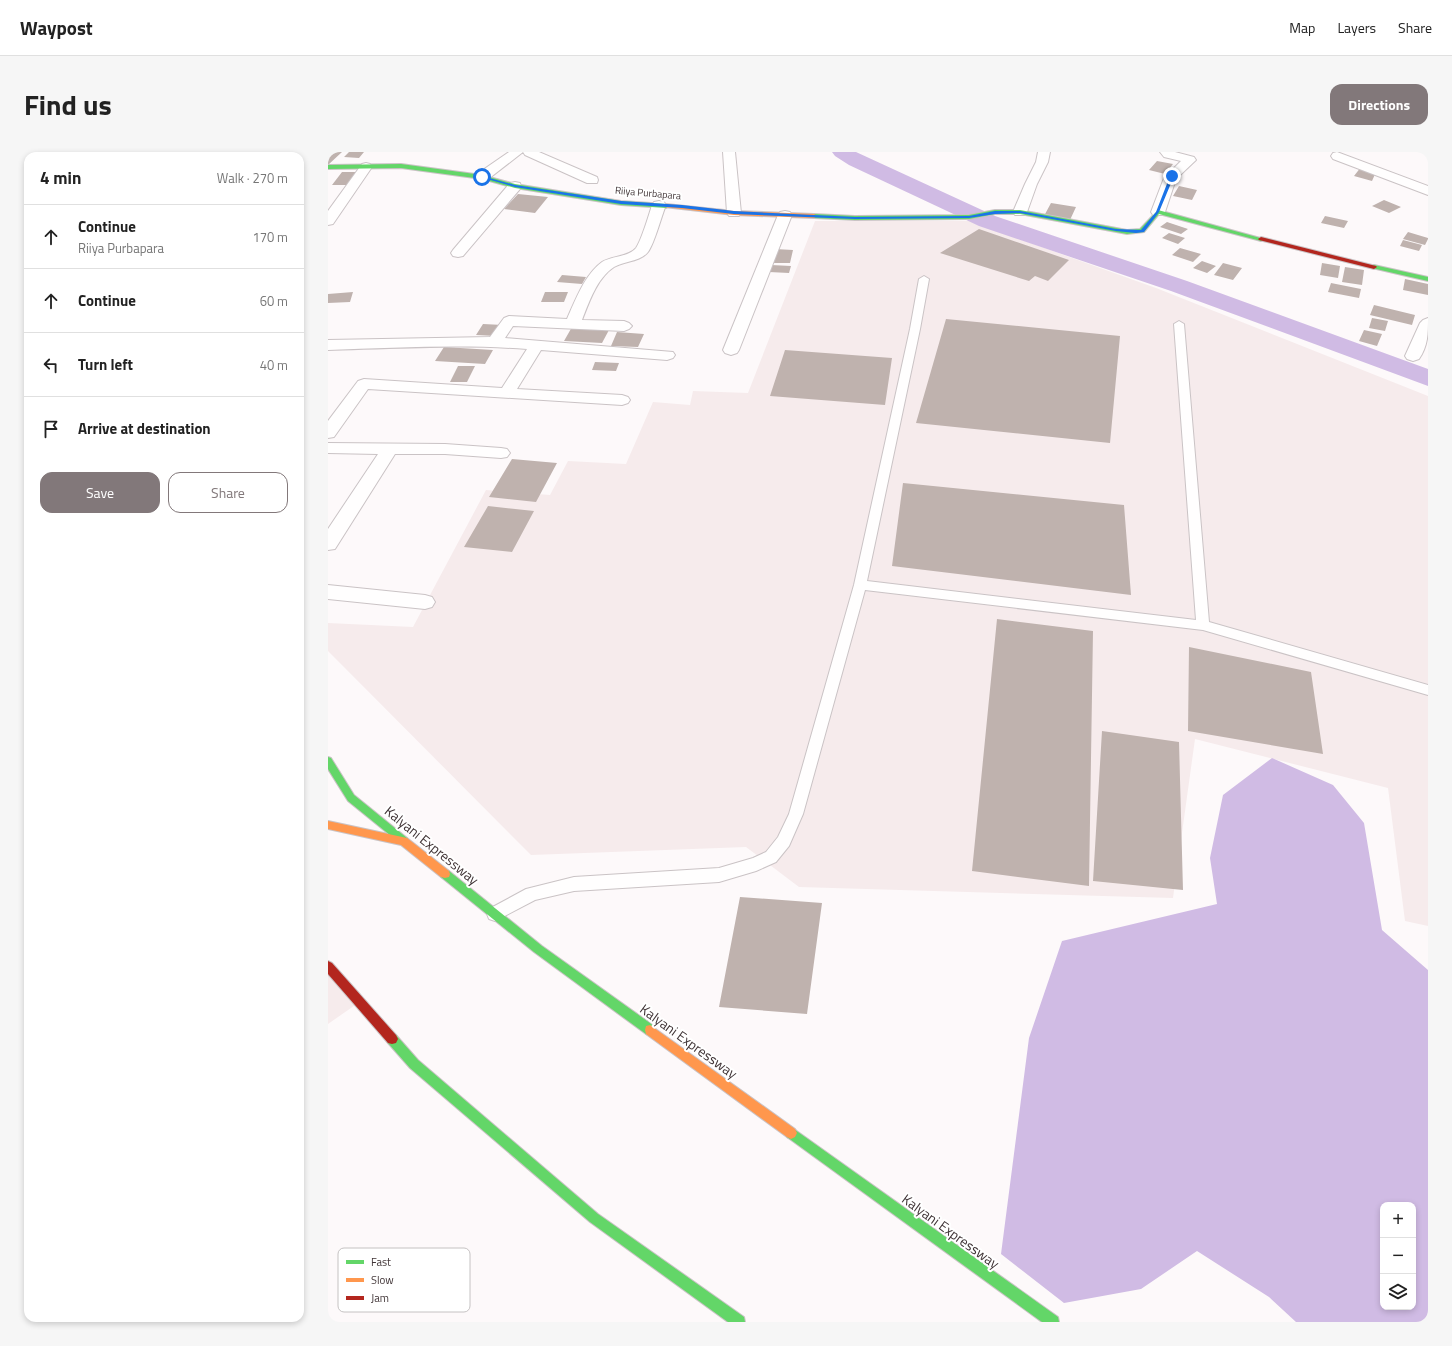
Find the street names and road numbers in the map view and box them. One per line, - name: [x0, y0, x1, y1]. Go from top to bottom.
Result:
- street label: Riiya Purbapara: [614, 183, 682, 203]
- street label: Kalyani Expressway: [380, 800, 484, 890]
- street label: Kalyani Expressway: [636, 998, 742, 1084]
- street label: Kalyani Expressway: [898, 1188, 1004, 1274]

